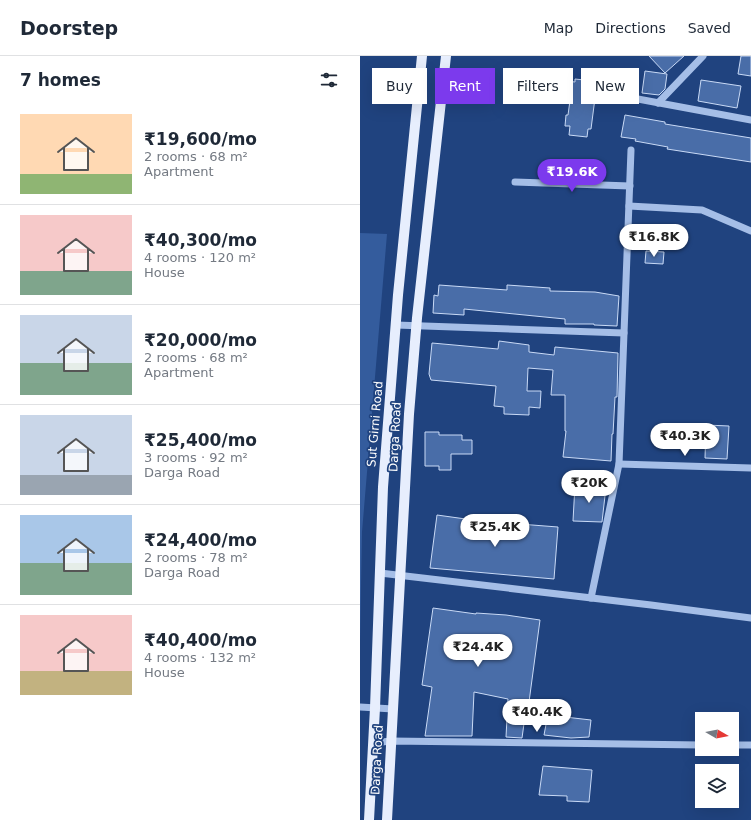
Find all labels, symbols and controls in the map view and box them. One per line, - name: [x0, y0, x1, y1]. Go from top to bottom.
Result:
- text: Doorstep: [20, 17, 118, 39]
- text: Map: [544, 20, 573, 36]
- text: Directions: [595, 20, 666, 36]
- text: Saved: [688, 20, 731, 36]
- chip: Buy: [372, 68, 427, 104]
- chip: Rent: [435, 68, 495, 104]
- chip: Filters: [503, 68, 573, 104]
- chip: New: [581, 68, 639, 104]
- icon: filters: [318, 69, 340, 91]
- text: 7 homes: [20, 70, 101, 90]
- text: ₹19,600/mo: [144, 129, 257, 149]
- icon: home: [52, 130, 100, 178]
- text: 2 rooms · 68 m²: [144, 149, 248, 164]
- pin: ₹19.6K: [539, 159, 605, 193]
- text: Apartment: [144, 164, 214, 179]
- text: ₹19.6K: [546, 164, 598, 179]
- pin: ₹16.8K: [621, 224, 687, 258]
- text: ₹16.8K: [628, 229, 680, 244]
- text: ₹40,300/mo: [144, 230, 257, 250]
- icon: home: [52, 231, 100, 279]
- text: 4 rooms · 120 m²: [144, 250, 256, 265]
- text: House: [144, 265, 185, 280]
- text: ₹20,000/mo: [144, 330, 257, 350]
- icon: home: [52, 331, 100, 379]
- text: 2 rooms · 68 m²: [144, 350, 248, 365]
- text: Apartment: [144, 365, 214, 380]
- street label: Sut Girni Road: [364, 381, 386, 467]
- street label: Darga Road: [386, 402, 404, 472]
- pin: ₹40.3K: [652, 423, 718, 457]
- text: ₹40.3K: [659, 428, 711, 443]
- text: ₹25,400/mo: [144, 430, 257, 450]
- icon: home: [52, 431, 100, 479]
- text: 3 rooms · 92 m²: [144, 450, 248, 465]
- text: Darga Road: [144, 465, 220, 480]
- pin: ₹20K: [565, 470, 613, 504]
- text: ₹20K: [570, 475, 608, 490]
- pin: ₹25.4K: [462, 514, 528, 548]
- text: ₹25.4K: [469, 519, 521, 534]
- text: ₹24,400/mo: [144, 530, 257, 550]
- icon: home: [52, 531, 100, 579]
- text: 2 rooms · 78 m²: [144, 550, 248, 565]
- text: Darga Road: [144, 565, 220, 580]
- text: ₹40,400/mo: [144, 630, 257, 650]
- icon: home: [52, 631, 100, 679]
- pin: ₹24.4K: [445, 634, 511, 668]
- text: ₹24.4K: [452, 639, 504, 654]
- text: 4 rooms · 132 m²: [144, 650, 256, 665]
- text: House: [144, 665, 185, 680]
- pin: ₹40.4K: [504, 699, 570, 733]
- text: ₹40.4K: [511, 704, 563, 719]
- north arrow: [695, 712, 739, 756]
- map controls: [695, 712, 739, 808]
- street label: Darga Road: [368, 725, 386, 795]
- button: layers: [695, 764, 739, 808]

